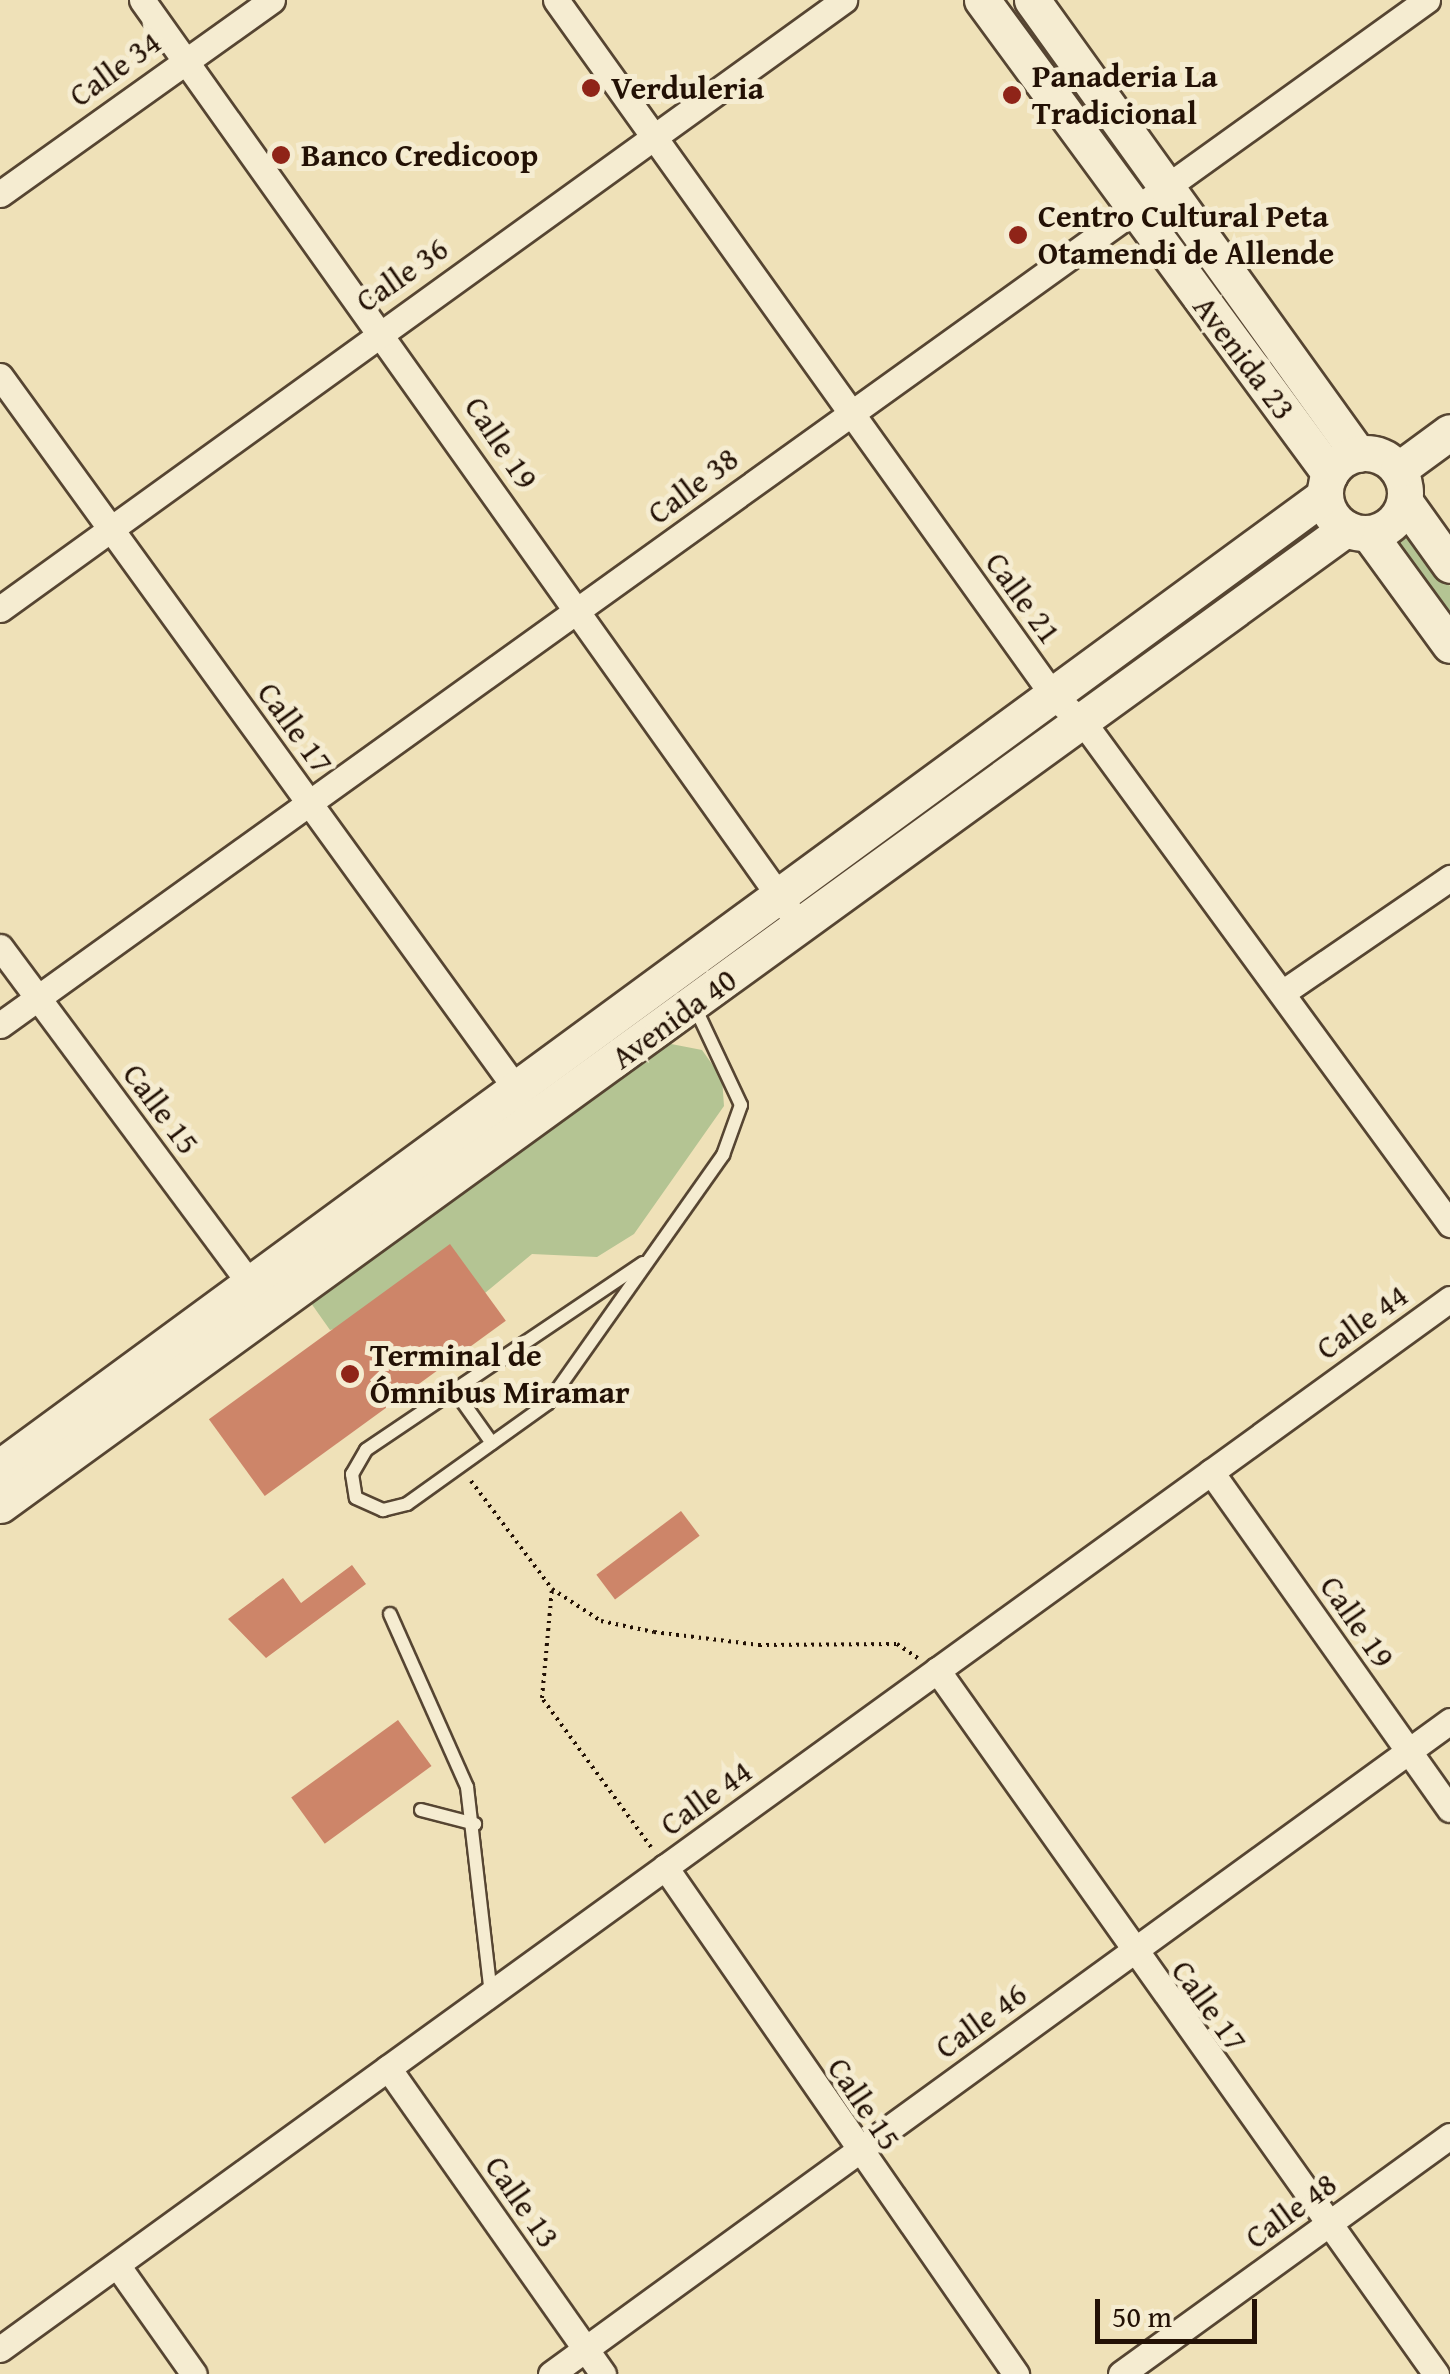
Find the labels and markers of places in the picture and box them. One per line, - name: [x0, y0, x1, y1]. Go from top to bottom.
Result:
- place label: Panaderia La Tradicional: [1032, 58, 1218, 133]
- place label: Verduleria: [611, 69, 764, 107]
- marker: Verduleria: [580, 77, 602, 99]
- marker: Panaderia La Tradicional: [1001, 84, 1023, 106]
- place label: Banco Credicoop: [301, 136, 538, 174]
- marker: Banco Credicoop: [270, 144, 292, 166]
- place label: Centro Cultural Peta Otamendi de Allende: [1038, 198, 1334, 273]
- marker: Centro Cultural Peta Otamendi de Allende: [1007, 224, 1029, 246]
- place label: Terminal de Ómnibus Miramar: [370, 1337, 630, 1412]
- marker: Terminal de Ómnibus Miramar: [339, 1363, 361, 1385]

